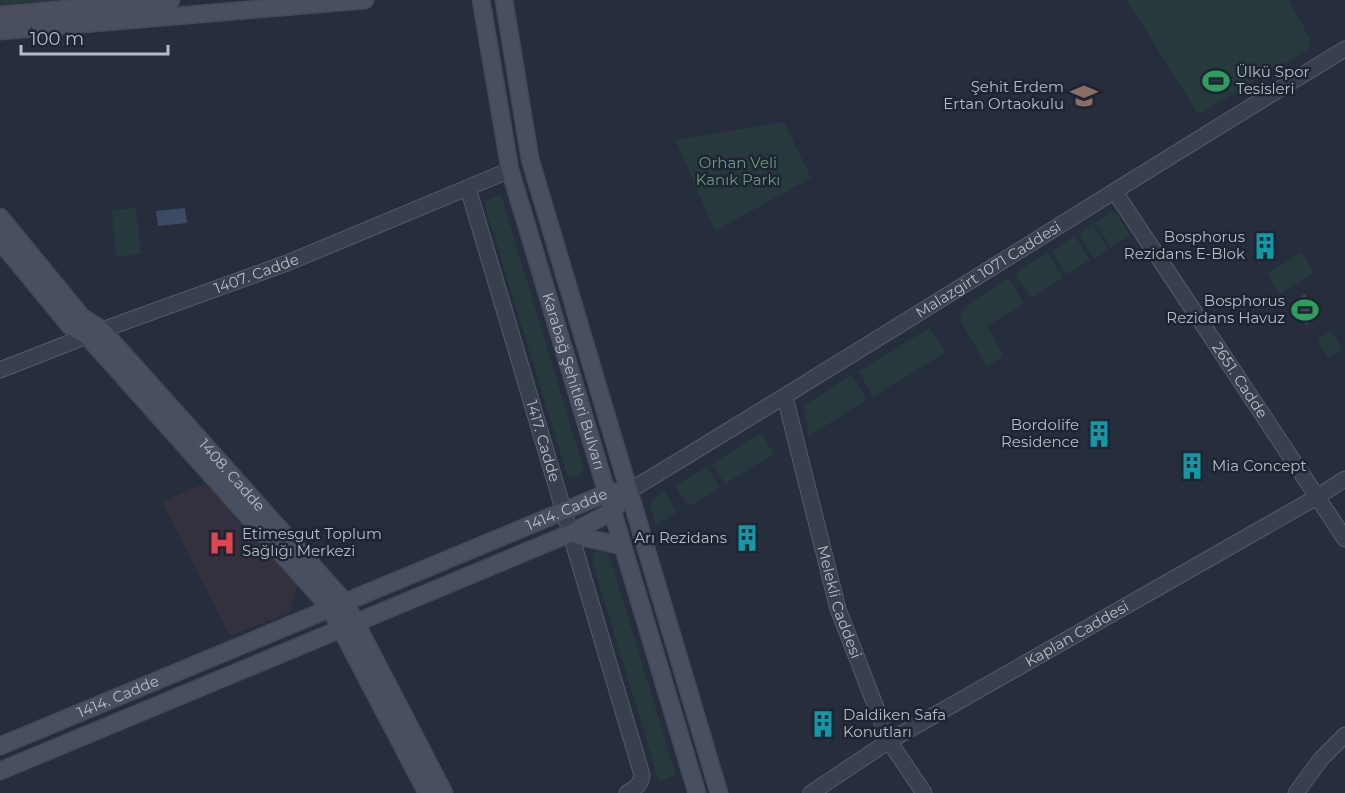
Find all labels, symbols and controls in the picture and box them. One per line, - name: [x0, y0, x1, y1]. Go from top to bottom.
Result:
- scale bar: [21, 18, 168, 56]
- text: 100 m: [30, 28, 84, 50]
- place label: Ülkü Spor Tesisleri: [1236, 62, 1310, 98]
- sports icon: Ülkü Spor Tesisleri: [1201, 66, 1231, 96]
- place label: Şehit Erdem Ertan Ortaokulu: [943, 77, 1064, 113]
- school or university icon: Şehit Erdem Ertan Ortaokulu: [1069, 81, 1099, 111]
- park label: Orhan Veli Kanık Parkı: [696, 153, 780, 189]
- street label: Malazgirt 1071 Caddesi: [912, 217, 1064, 322]
- place label: Bosphorus Rezidans E-Blok: [1124, 227, 1245, 263]
- building icon: Bosphorus Rezidans E-Blok: [1250, 231, 1280, 261]
- street label: 1407. Cadde: [211, 249, 302, 298]
- street label: Karabağ Şehitleri Bulvarı: [538, 290, 609, 472]
- place label: Bosphorus Rezidans Havuz: [1166, 291, 1285, 327]
- sports icon: Bosphorus Rezidans Havuz: [1290, 295, 1320, 325]
- street label: 2651. Cadde: [1208, 338, 1272, 422]
- street label: 1417. Cadde: [522, 398, 565, 484]
- place label: Bordolife Residence: [1001, 415, 1079, 451]
- building icon: Bordolife Residence: [1084, 419, 1114, 449]
- street label: 1408. Cadde: [195, 435, 270, 515]
- building icon: Mia Concept: [1177, 451, 1207, 481]
- place label: Mia Concept: [1212, 456, 1307, 475]
- street label: 1414. Cadde: [523, 484, 610, 535]
- building icon: Arı Rezidans: [732, 523, 762, 553]
- place label: Etimesgut Toplum Sağlığı Merkezi: [242, 524, 382, 560]
- hospital icon: Etimesgut Toplum Sağlığı Merkezi: [207, 528, 237, 558]
- place label: Arı Rezidans: [634, 528, 727, 547]
- street label: Melekli Caddesi: [813, 543, 866, 661]
- street label: Kaplan Caddesi: [1021, 596, 1132, 671]
- street label: 1414. Cadde: [74, 671, 162, 722]
- place label: Daldiken Safa Konutları: [843, 705, 946, 741]
- building icon: Daldiken Safa Konutları: [808, 709, 838, 739]

